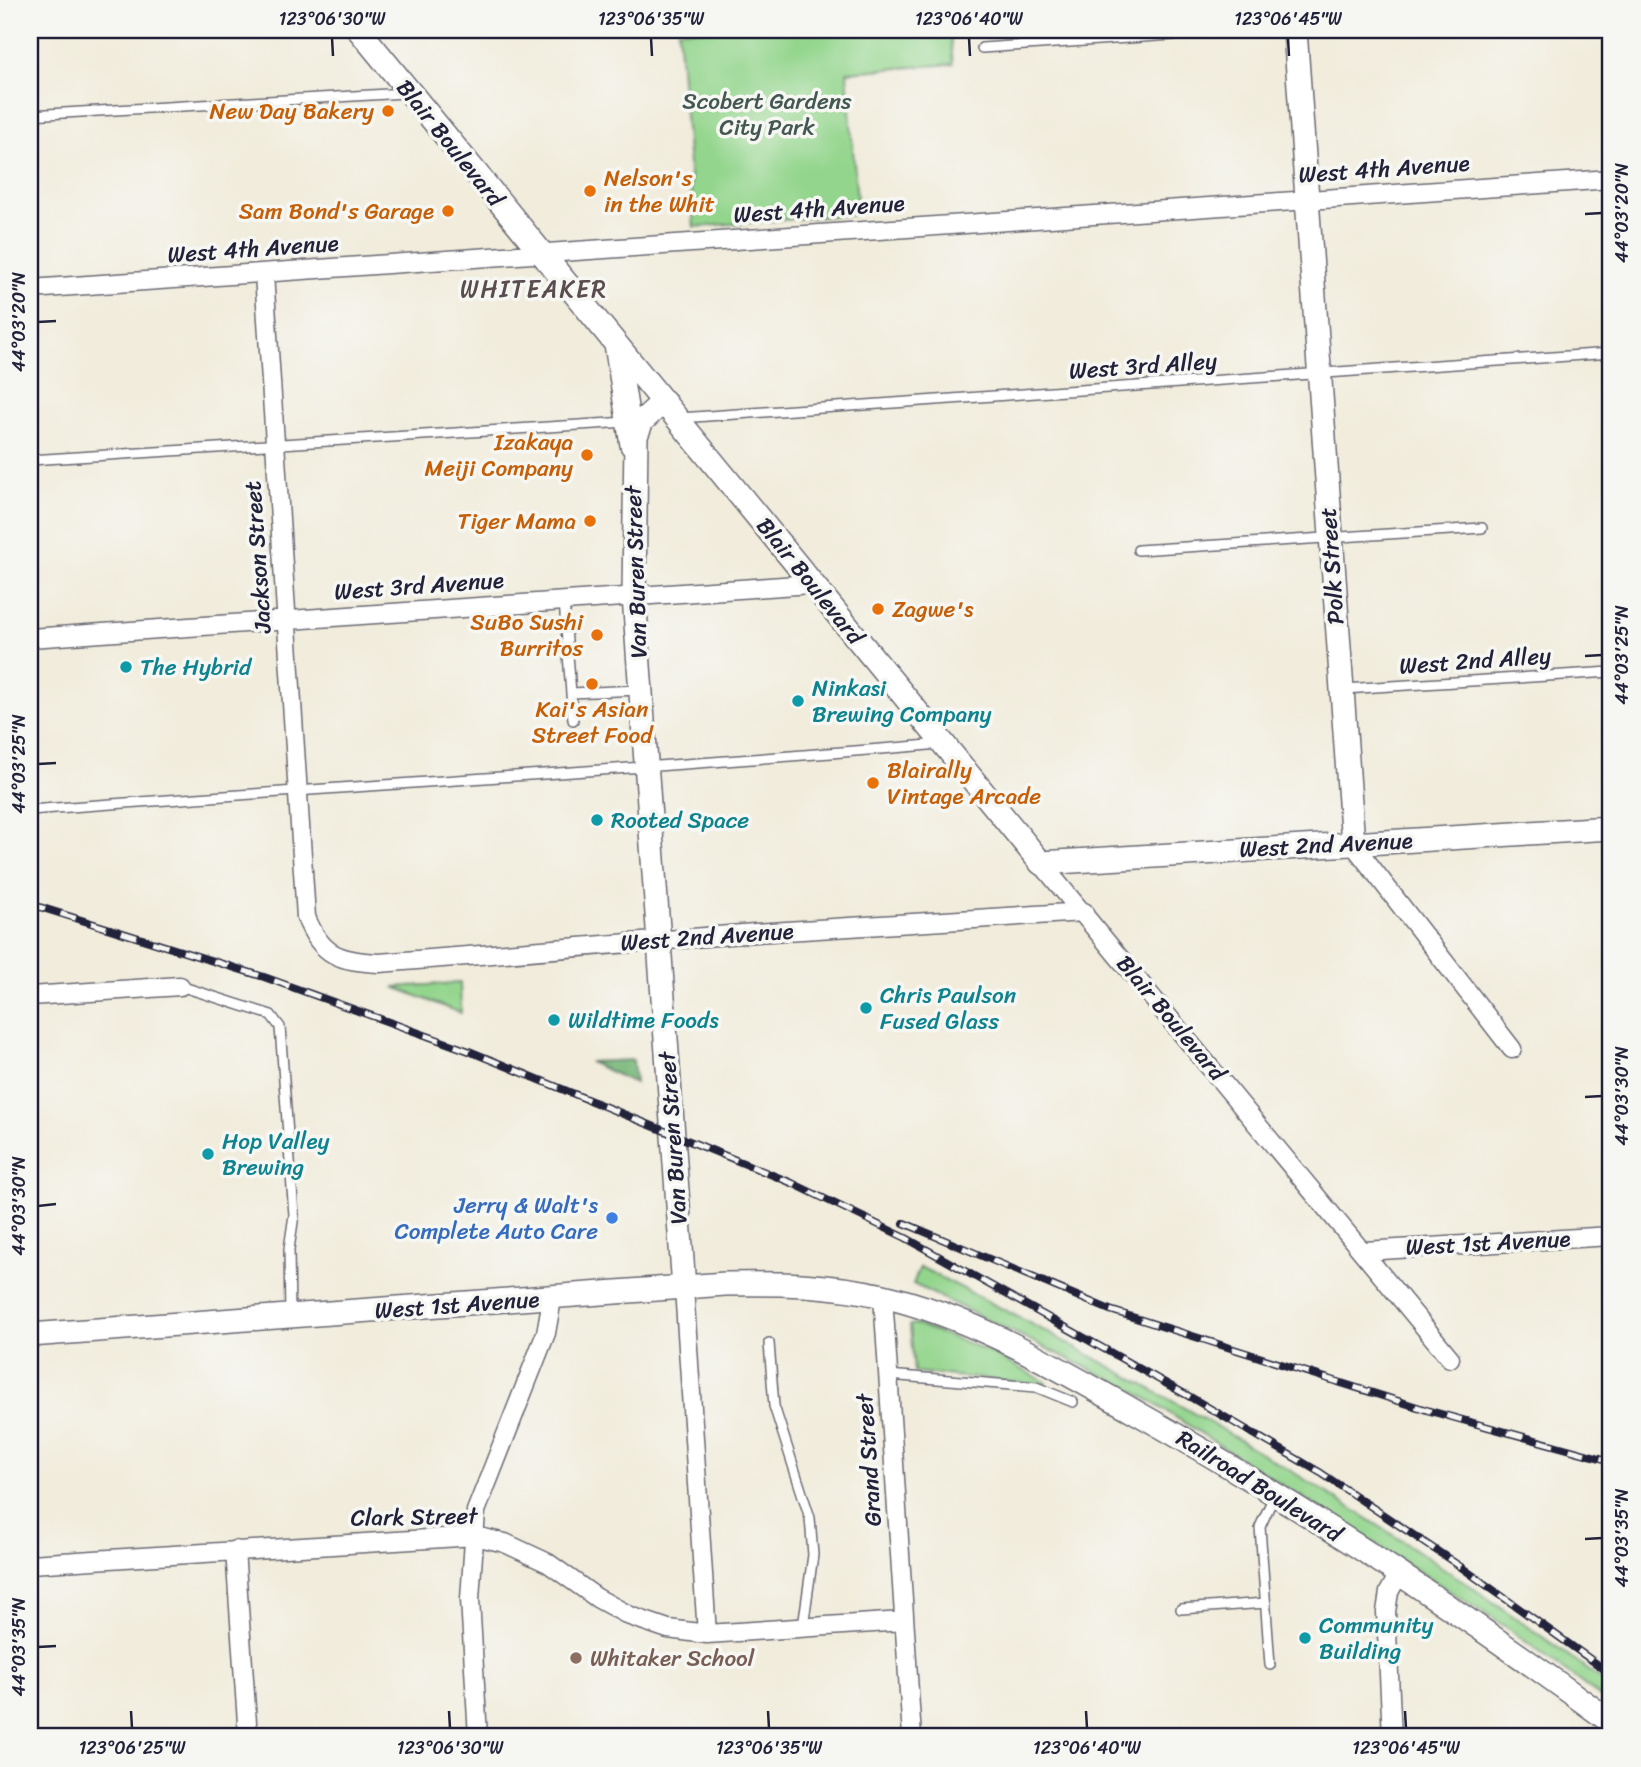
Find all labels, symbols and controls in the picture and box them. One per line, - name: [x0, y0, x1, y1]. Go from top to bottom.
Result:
- text: 123°06'30"W: [279, 3, 386, 35]
- text: 123°06'35"W: [598, 3, 705, 35]
- text: 123°06'40"W: [915, 3, 1024, 35]
- text: 123°06'45"W: [1234, 3, 1343, 35]
- street label: Blair Boulevard: [385, 70, 516, 218]
- park label: Scobert Gardens City Park: [682, 81, 852, 148]
- place label: New Day Bakery: [209, 91, 374, 132]
- marker: New Day Bakery: [380, 103, 396, 119]
- street label: West 4th Avenue: [1297, 143, 1471, 195]
- place label: Nelson's in the Whit: [604, 158, 715, 225]
- text: 44°03'20"N: [1606, 163, 1638, 263]
- marker: Nelson's in the Whit: [582, 183, 598, 199]
- street label: West 4th Avenue: [732, 183, 906, 235]
- place label: Sam Bond's Garage: [239, 191, 434, 232]
- marker: Sam Bond's Garage: [440, 203, 456, 219]
- street label: West 4th Avenue: [166, 223, 340, 275]
- district label: WHITEAKER: [460, 268, 608, 310]
- text: 44°03'20"N: [3, 272, 35, 372]
- street label: West 3rd Alley: [1068, 340, 1218, 392]
- place label: Izakaya Meiji Company: [425, 422, 573, 489]
- marker: Izakaya Meiji Company: [579, 447, 595, 463]
- street label: Jackson Street: [232, 480, 284, 635]
- street label: Van Buren Street: [612, 483, 660, 659]
- place label: Tiger Mama: [458, 501, 576, 542]
- street label: Polk Street: [1307, 506, 1357, 626]
- street label: Blair Boulevard: [745, 508, 876, 656]
- marker: Tiger Mama: [582, 513, 598, 529]
- street label: West 3rd Avenue: [333, 560, 505, 612]
- place label: Zagwe's: [892, 589, 974, 630]
- marker: Zagwe's: [870, 601, 886, 617]
- place label: SuBo Sushi Burritos: [470, 602, 584, 669]
- text: 44°03'25"N: [1606, 605, 1638, 705]
- marker: SuBo Sushi Burritos: [589, 627, 605, 643]
- street label: West 2nd Alley: [1398, 635, 1552, 687]
- place label: The Hybrid: [140, 647, 253, 688]
- marker: The Hybrid: [118, 659, 134, 675]
- place label: Ninkasi Brewing Company: [812, 668, 992, 735]
- marker: Kai's Asian Street Food: [584, 676, 600, 692]
- place label: Kai's Asian Street Food: [532, 689, 654, 756]
- marker: Ninkasi Brewing Company: [790, 693, 806, 709]
- text: 44°03'25"N: [3, 714, 35, 814]
- place label: Blairally Vintage Arcade: [887, 750, 1041, 817]
- marker: Blairally Vintage Arcade: [865, 775, 881, 791]
- place label: Rooted Space: [611, 800, 749, 841]
- marker: Rooted Space: [589, 812, 605, 828]
- street label: West 2nd Avenue: [1238, 820, 1414, 870]
- street label: West 2nd Avenue: [619, 910, 795, 964]
- street label: Blair Boulevard: [1105, 945, 1238, 1092]
- place label: Chris Paulson Fused Glass: [880, 975, 1017, 1042]
- place label: Wildtime Foods: [568, 1000, 719, 1041]
- marker: Chris Paulson Fused Glass: [858, 1000, 874, 1016]
- marker: Wildtime Foods: [546, 1012, 562, 1028]
- text: 44°03'30"N: [1606, 1046, 1638, 1146]
- street label: Van Buren Street: [646, 1049, 699, 1226]
- place label: Hop Valley Brewing: [222, 1121, 329, 1188]
- marker: Hop Valley Brewing: [200, 1146, 216, 1162]
- text: 44°03'30"N: [3, 1156, 35, 1256]
- place label: Jerry & Walt's Complete Auto Care: [394, 1185, 599, 1252]
- marker: Jerry & Walt's Complete Auto Care: [604, 1210, 620, 1226]
- street label: West 1st Avenue: [1405, 1218, 1571, 1268]
- street label: West 1st Avenue: [373, 1279, 541, 1331]
- street label: Grand Street: [844, 1391, 894, 1528]
- street label: Railroad Boulevard: [1168, 1418, 1352, 1555]
- text: 44°03'35"N: [1606, 1488, 1638, 1587]
- street label: Clark Street: [350, 1495, 480, 1539]
- text: 44°03'35"N: [3, 1597, 35, 1696]
- place label: Community Building: [1319, 1605, 1434, 1672]
- marker: Community Building: [1297, 1630, 1313, 1646]
- place label: Whitaker School: [590, 1638, 755, 1679]
- marker: Whitaker School: [568, 1650, 584, 1666]
- text: 123°06'25"W: [79, 1732, 186, 1764]
- text: 123°06'30"W: [397, 1732, 504, 1764]
- text: 123°06'35"W: [716, 1732, 823, 1764]
- text: 123°06'40"W: [1033, 1732, 1142, 1764]
- text: 123°06'45"W: [1352, 1732, 1461, 1764]

